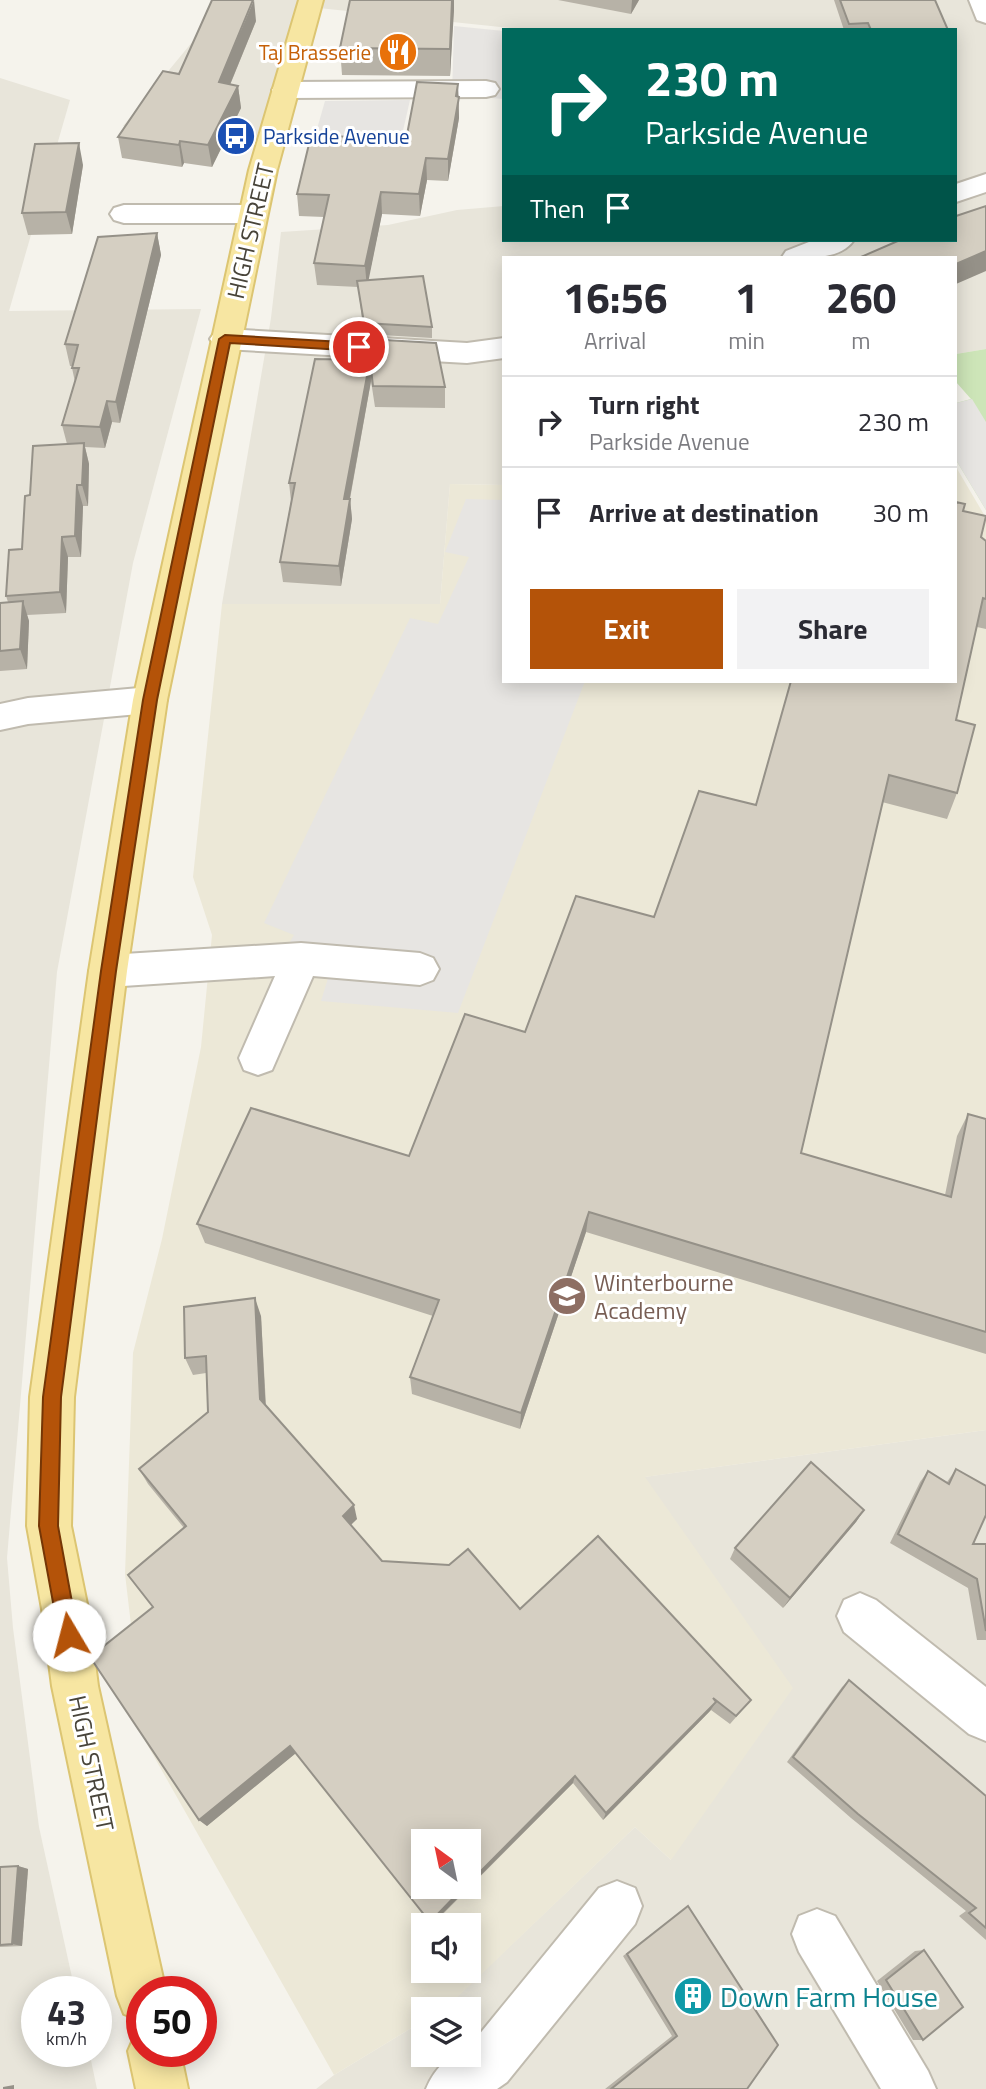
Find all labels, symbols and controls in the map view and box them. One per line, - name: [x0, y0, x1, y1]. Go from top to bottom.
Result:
- restaurant icon: Taj Brasserie: [377, 31, 419, 73]
- place label: Taj Brasserie: [259, 36, 371, 68]
- text: 230 m: [645, 40, 779, 115]
- icon: right: [530, 56, 621, 147]
- text: Parkside Avenue: [645, 108, 868, 156]
- bus stop icon: Parkside Avenue: [215, 115, 257, 157]
- place label: Parkside Avenue: [263, 120, 410, 152]
- street label: HIGH STREET: [217, 159, 283, 302]
- text: Then: [530, 189, 585, 228]
- icon: arrive: [599, 189, 637, 227]
- text: 16:56: [563, 265, 668, 329]
- text: 1: [735, 265, 758, 329]
- text: 260: [826, 265, 896, 329]
- pin: [329, 317, 389, 377]
- text: Arrival: [584, 323, 646, 358]
- text: min: [728, 323, 765, 358]
- text: m: [851, 323, 871, 358]
- icon: arrive: [340, 328, 378, 366]
- text: Turn right: [589, 385, 700, 424]
- text: 230 m: [858, 402, 929, 441]
- icon: right: [530, 403, 568, 441]
- text: Parkside Avenue: [589, 424, 750, 459]
- text: Arrive at destination: [589, 493, 819, 532]
- text: 30 m: [872, 493, 929, 532]
- icon: arrive: [530, 494, 568, 532]
- button: Exit: [530, 589, 723, 669]
- button: Share: [737, 589, 929, 669]
- place label: Winterbourne Academy: [594, 1264, 734, 1328]
- school or university icon: Winterbourne Academy: [546, 1275, 588, 1317]
- position arrow: [32, 1598, 106, 1672]
- street label: HIGH STREET: [60, 1692, 124, 1835]
- north arrow: [411, 1829, 481, 1899]
- map controls: [411, 1829, 481, 2067]
- button: sound: [411, 1913, 481, 1983]
- building icon: Down Farm House: [672, 1975, 714, 2017]
- place label: Down Farm House: [720, 1975, 938, 2018]
- speed limit sign: 50: [126, 1976, 217, 2067]
- text: 43: [47, 1985, 86, 2039]
- button: layers: [411, 1997, 481, 2067]
- text: km/h: [46, 2025, 87, 2052]

